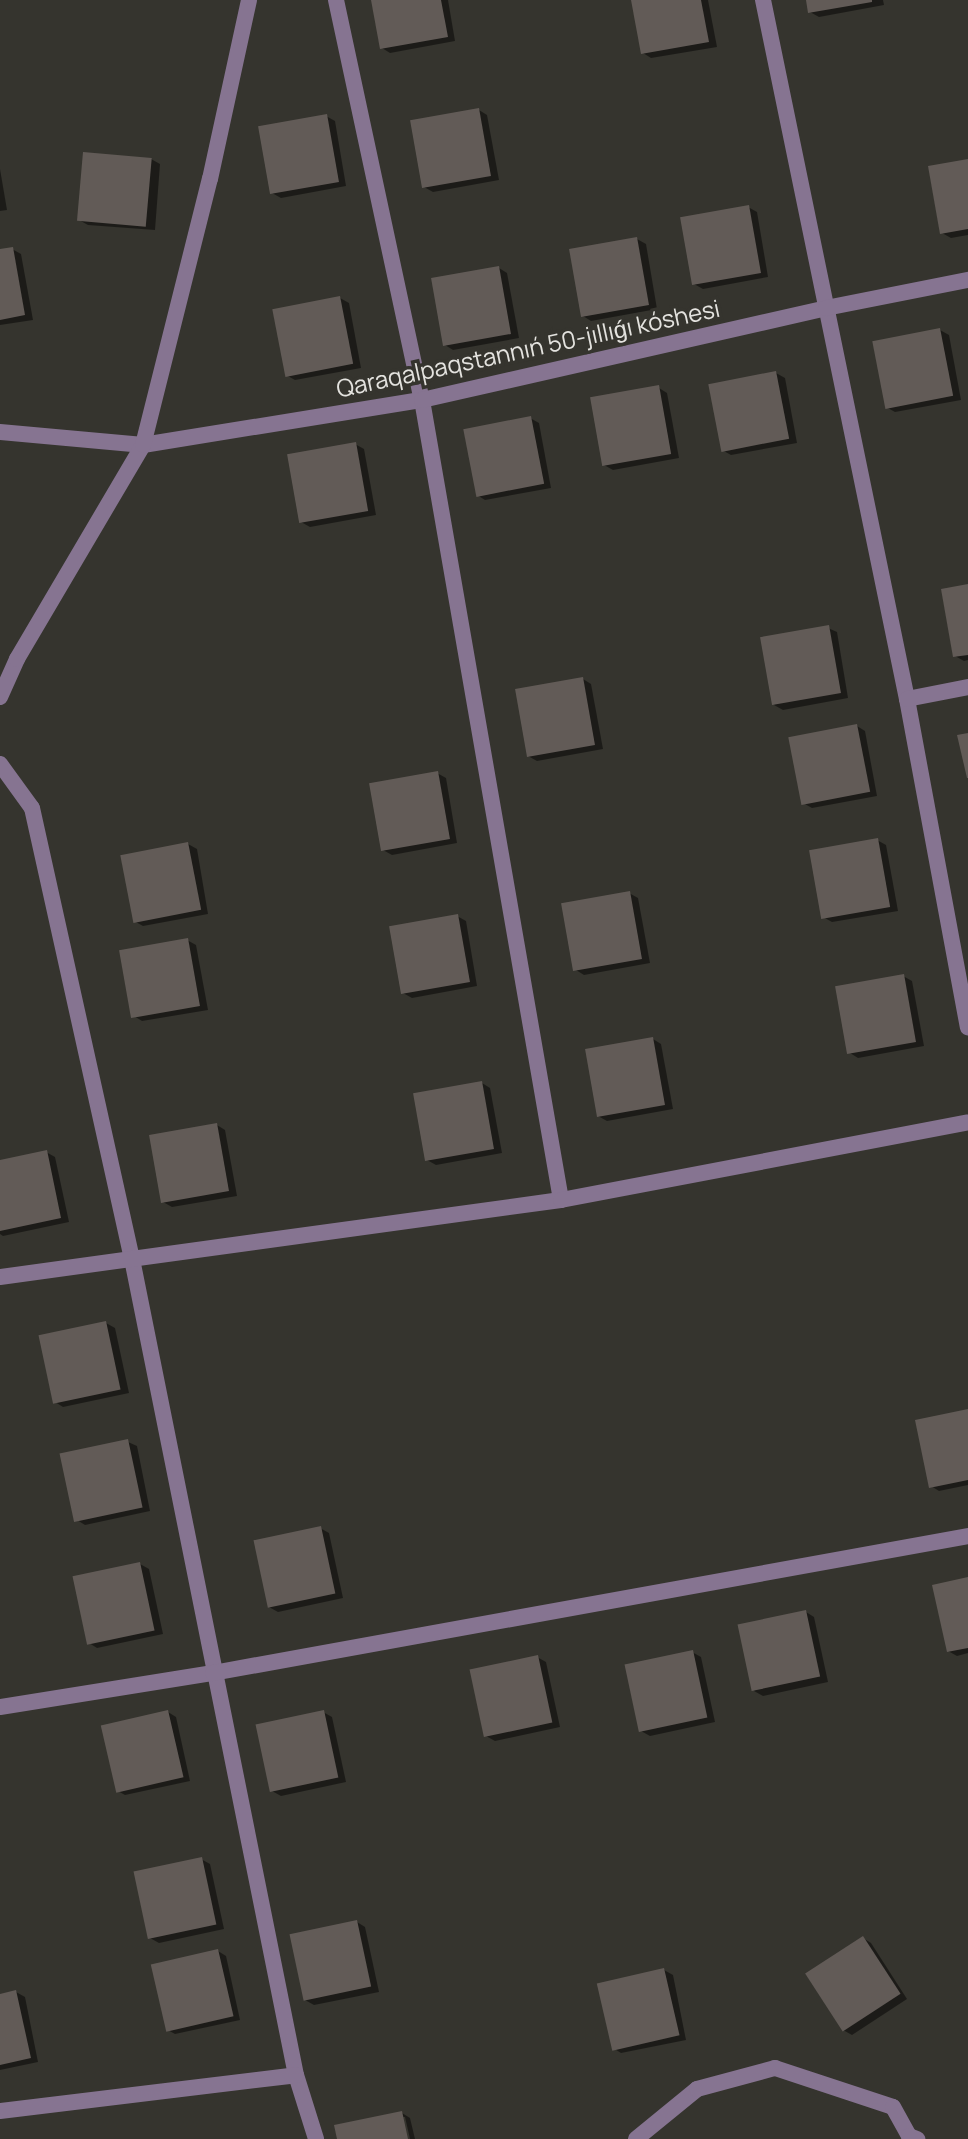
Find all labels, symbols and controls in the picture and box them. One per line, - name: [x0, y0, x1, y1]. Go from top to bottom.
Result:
- street label: Qaraqalpaqstannıń 50-jıllıǵı kóshesi: [334, 293, 722, 403]

